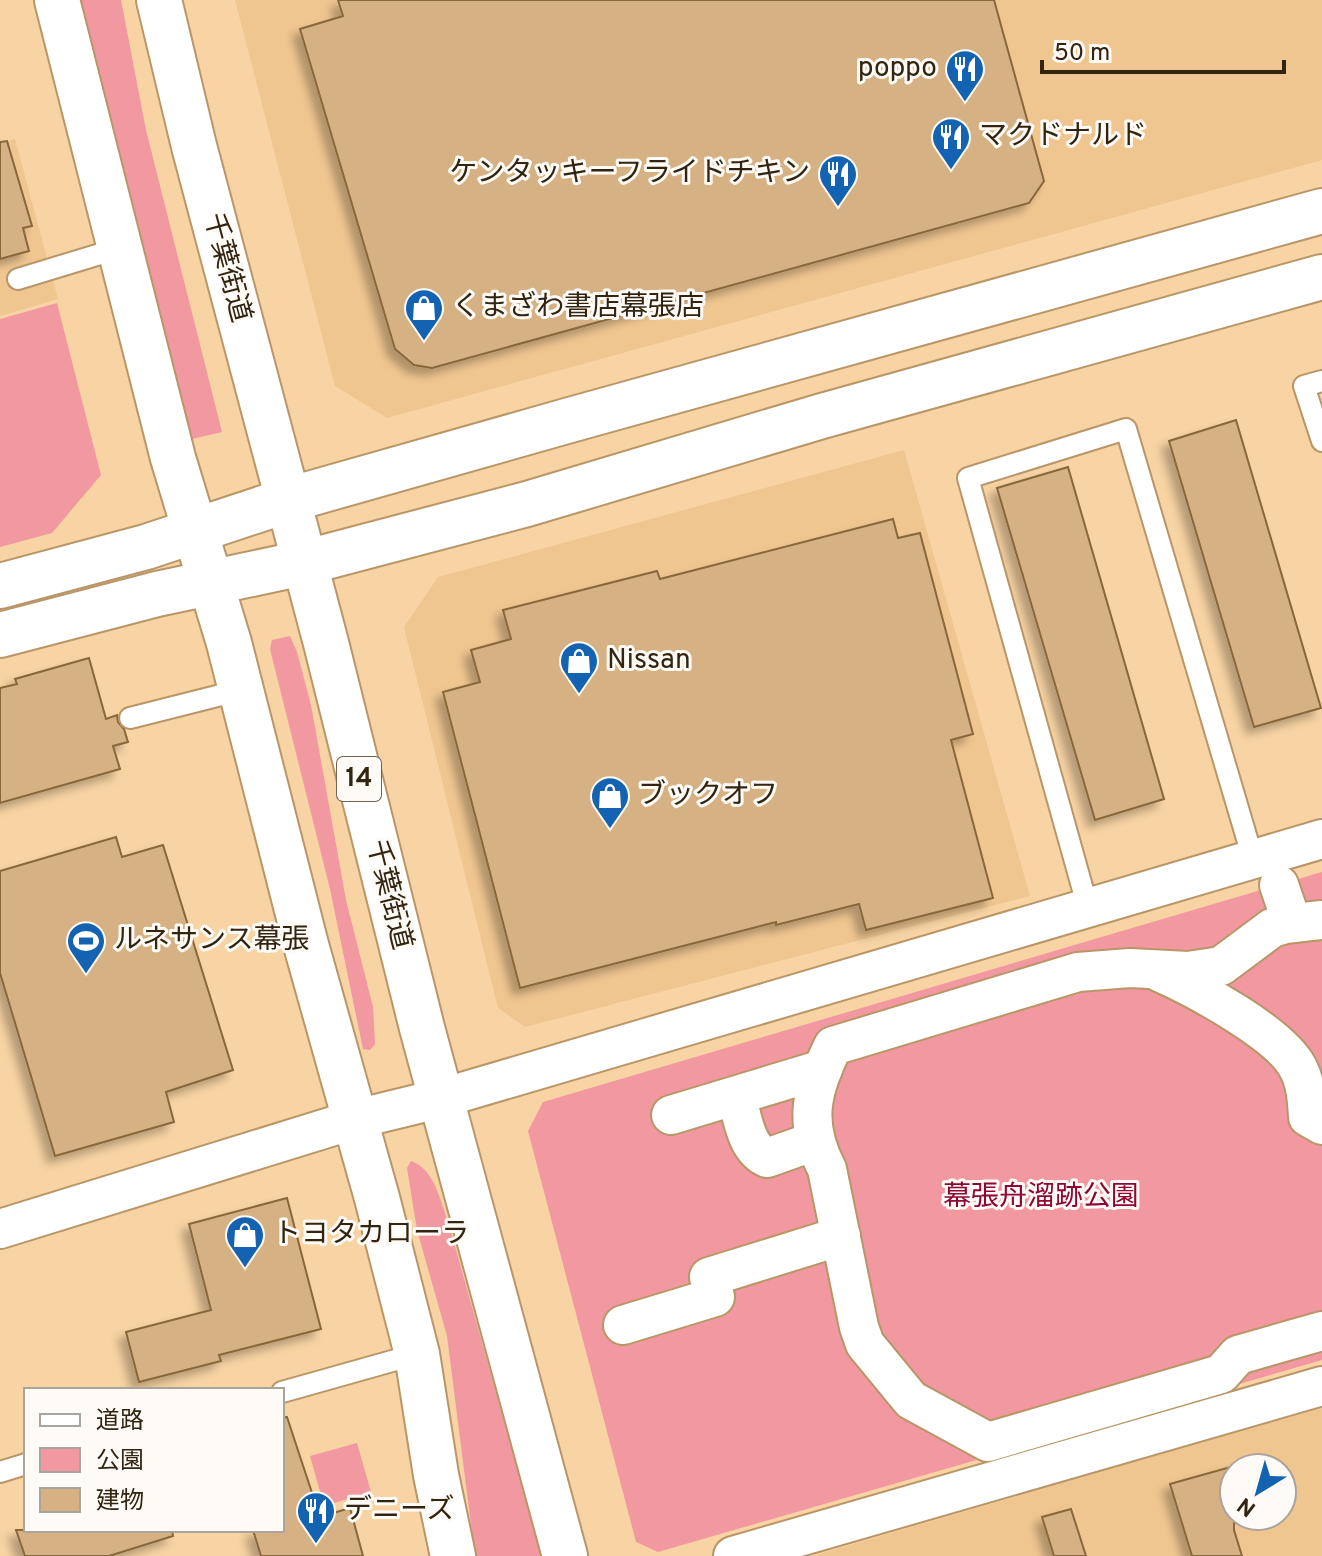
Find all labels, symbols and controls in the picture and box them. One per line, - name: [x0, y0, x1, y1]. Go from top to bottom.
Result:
- scale bar: [1042, 24, 1284, 74]
- text: 50 m: [1054, 39, 1110, 69]
- restaurant icon: poppo: [944, 48, 986, 103]
- place label: poppo: [858, 51, 937, 87]
- restaurant icon: マクドナルド: [930, 116, 972, 171]
- place label: マクドナルド: [979, 119, 1147, 155]
- restaurant icon: ケンタッキーフライドチキン: [817, 153, 859, 208]
- place label: ケンタッキーフライドチキン: [449, 156, 810, 192]
- street label: 千葉街道: [194, 209, 258, 327]
- shop icon: くまざわ書店幕張店: [403, 287, 445, 342]
- place label: くまざわ書店幕張店: [452, 290, 704, 326]
- shop icon: Nissan: [558, 640, 600, 695]
- place label: Nissan: [607, 643, 691, 679]
- road number: 14: [337, 757, 381, 801]
- shop icon: ブックオフ: [589, 775, 631, 830]
- place label: ブックオフ: [638, 778, 778, 814]
- street label: 千葉街道: [357, 836, 419, 954]
- sports icon: ルネサンス幕張: [65, 920, 107, 975]
- place label: ルネサンス幕張: [114, 923, 309, 959]
- park label: 幕張舟溜跡公園: [943, 1180, 1139, 1216]
- shop icon: トヨタカローラ: [224, 1214, 266, 1269]
- place label: トヨタカローラ: [273, 1217, 469, 1253]
- legend: [24, 1388, 284, 1532]
- text: 道路: [96, 1407, 144, 1437]
- text: 公園: [96, 1447, 144, 1477]
- north arrow: [1218, 1452, 1298, 1532]
- text: 建物: [96, 1487, 144, 1517]
- restaurant icon: デニーズ: [295, 1490, 337, 1545]
- text: N: [1233, 1490, 1262, 1522]
- place label: デニーズ: [344, 1493, 455, 1529]

